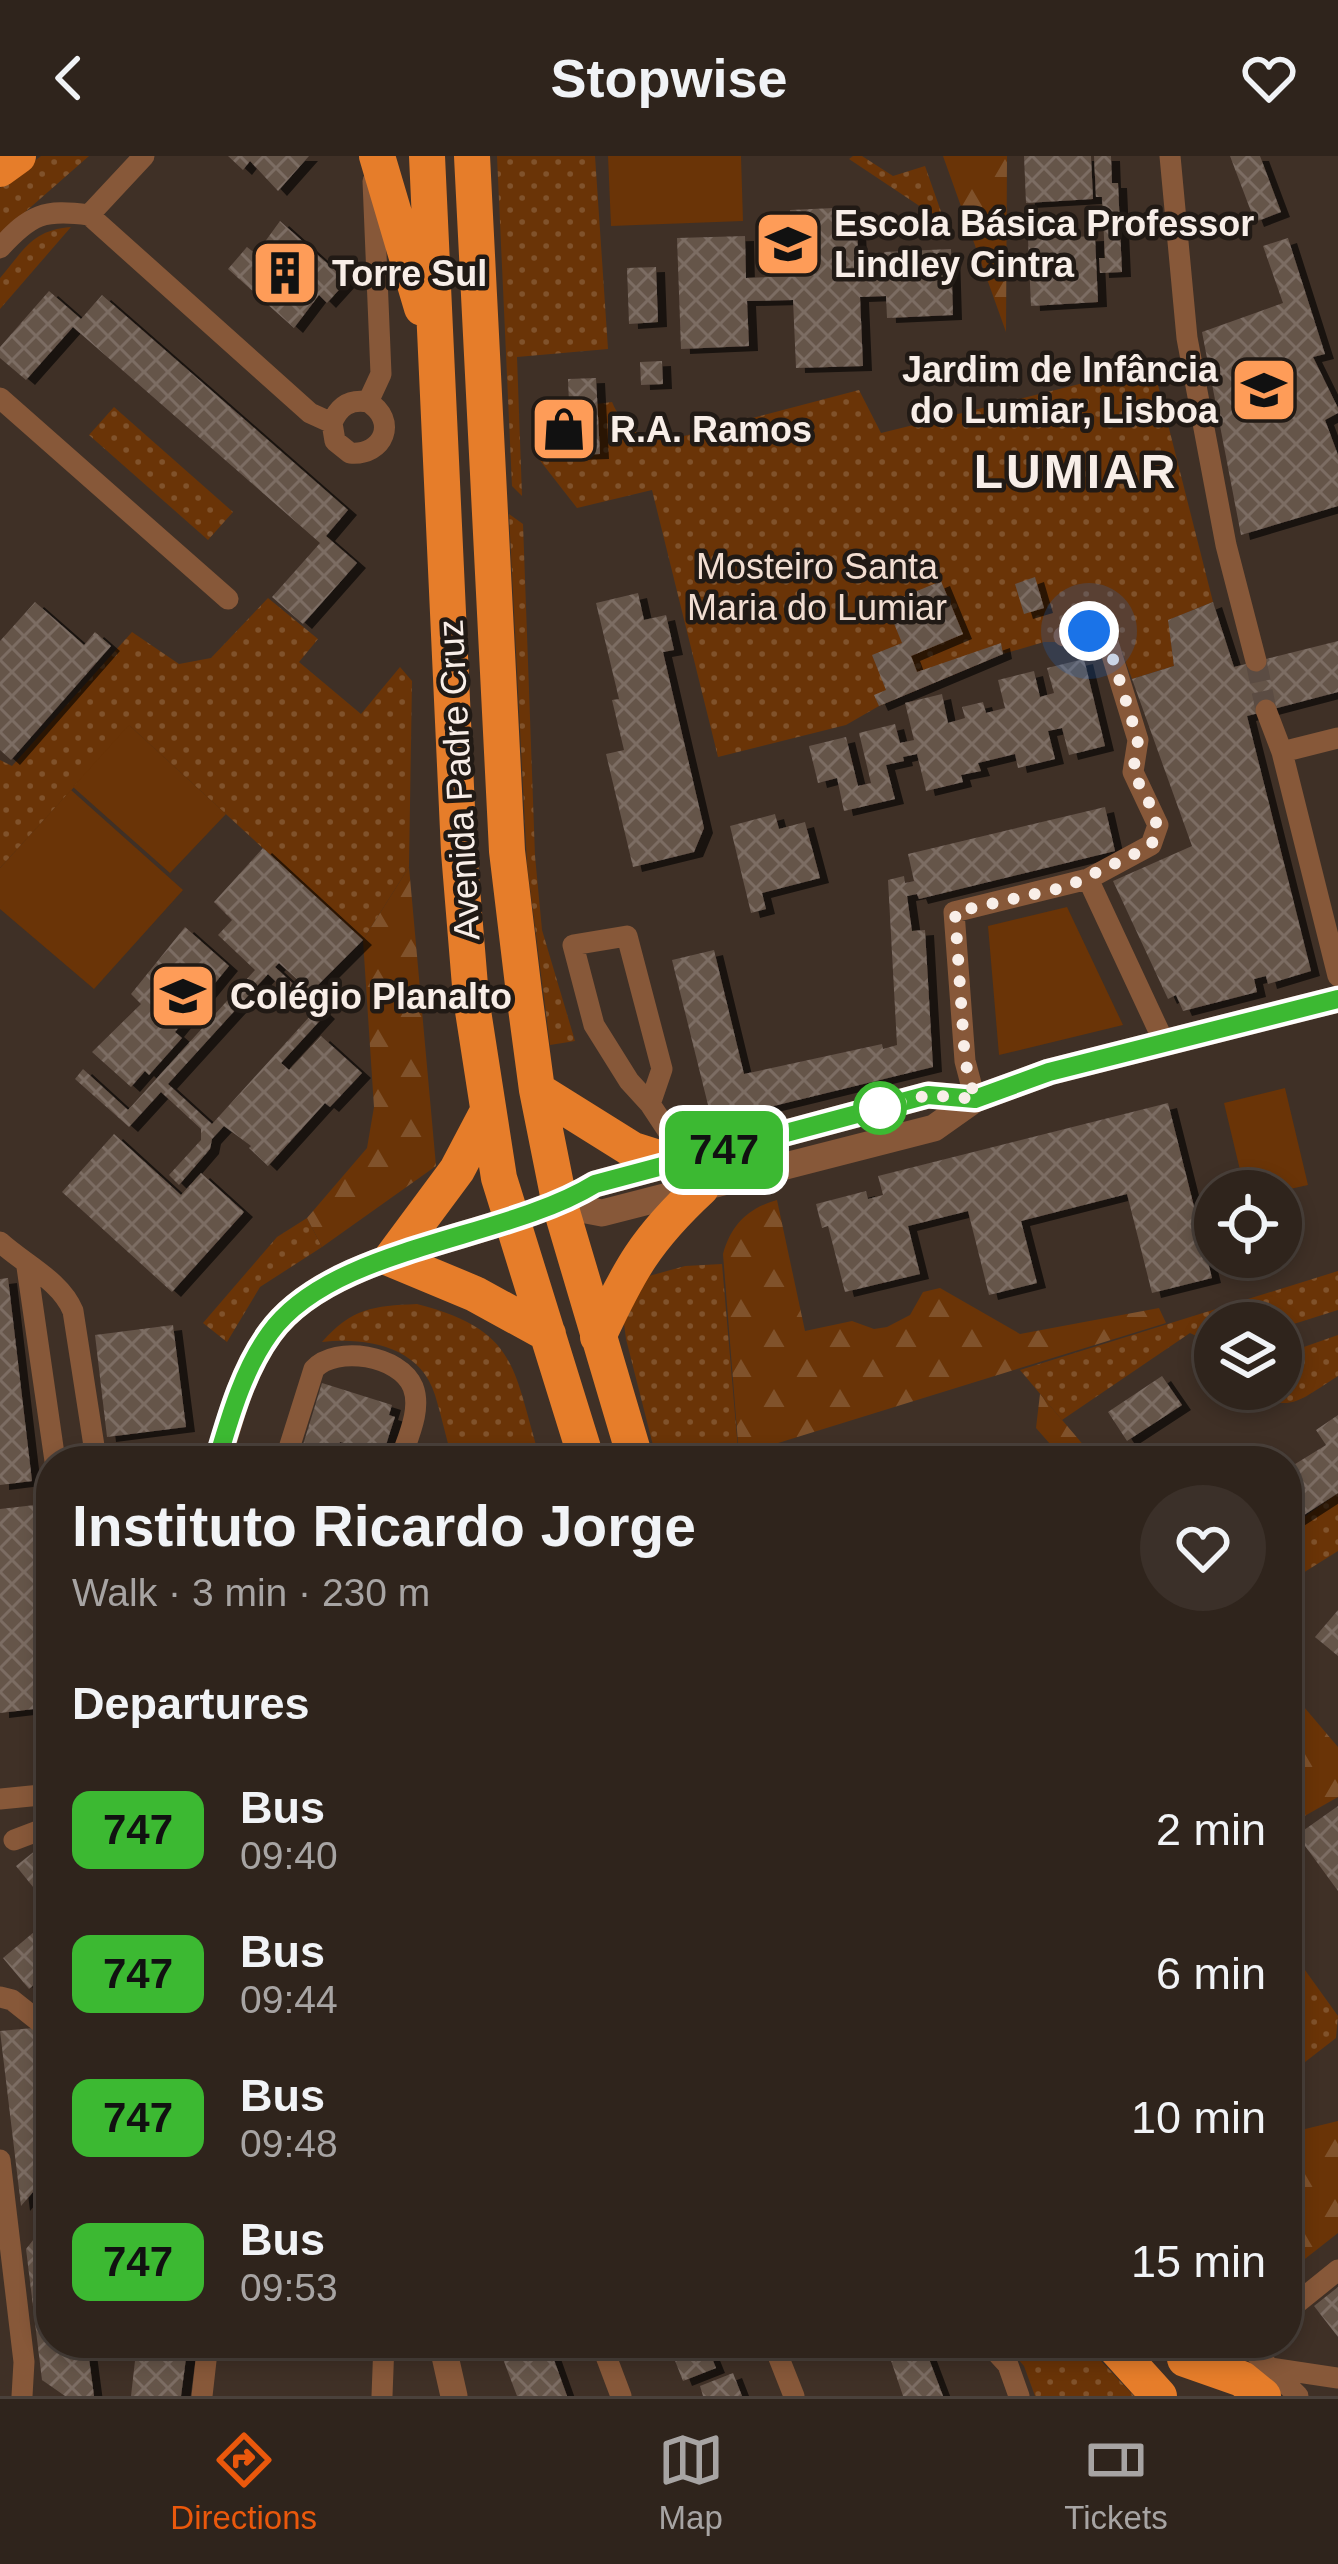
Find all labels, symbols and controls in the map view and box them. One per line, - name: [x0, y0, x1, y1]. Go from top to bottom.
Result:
- icon: back: [36, 45, 102, 111]
- icon: heart: [1236, 45, 1302, 111]
- text: Stopwise: [550, 48, 788, 108]
- place label: Escola Básica Professor Lindley Cintra: [834, 203, 1254, 285]
- school or university icon: Escola Básica Professor Lindley Cintra: [753, 209, 823, 279]
- building icon: Torre Sul: [250, 238, 320, 308]
- place label: Torre Sul: [332, 253, 487, 294]
- place label: Jardim de Infância do Lumiar, Lisboa: [902, 349, 1219, 431]
- school or university icon: Jardim de Infância do Lumiar, Lisboa: [1229, 355, 1299, 425]
- shop icon: R.A. Ramos: [529, 394, 599, 464]
- place label: R.A. Ramos: [610, 409, 812, 450]
- district label: LUMIAR: [974, 445, 1178, 498]
- park label: Mosteiro Santa Maria do Lumiar: [687, 546, 947, 628]
- your location: [1059, 601, 1119, 661]
- street label: Avenida Padre Cruz: [430, 618, 487, 942]
- school or university icon: Colégio Planalto: [148, 961, 218, 1031]
- place label: Colégio Planalto: [230, 976, 512, 1017]
- unlabelled marker: [855, 1083, 905, 1133]
- line badge: 747: [655, 1111, 793, 1189]
- text: 747: [689, 1126, 759, 1173]
- map controls: [1194, 1170, 1302, 1410]
- button: locate: [1194, 1170, 1302, 1278]
- button: layers: [1194, 1302, 1302, 1410]
- button: heart: [1140, 1485, 1266, 1611]
- text: Instituto Ricardo Jorge: [72, 1494, 696, 1558]
- text: Walk · 3 min · 230 m: [72, 1571, 430, 1614]
- text: Departures: [72, 1678, 310, 1729]
- text: Bus: [240, 1782, 325, 1833]
- text: 2 min: [1156, 1804, 1266, 1855]
- text: 747: [103, 1806, 173, 1853]
- text: 09:40: [240, 1834, 338, 1877]
- text: Bus: [240, 1926, 325, 1977]
- text: 6 min: [1156, 1948, 1266, 1999]
- text: 747: [103, 1950, 173, 1997]
- text: 09:44: [240, 1978, 338, 2021]
- text: Bus: [240, 2070, 325, 2121]
- text: 10 min: [1131, 2092, 1266, 2143]
- text: 747: [103, 2094, 173, 2141]
- text: 09:48: [240, 2122, 338, 2165]
- text: Bus: [240, 2214, 325, 2265]
- text: 15 min: [1131, 2236, 1266, 2287]
- text: 747: [103, 2238, 173, 2285]
- text: 09:53: [240, 2266, 338, 2309]
- tab: Directions: [170, 2427, 317, 2537]
- tab: Map: [658, 2427, 724, 2537]
- tab: Tickets: [1064, 2427, 1168, 2537]

